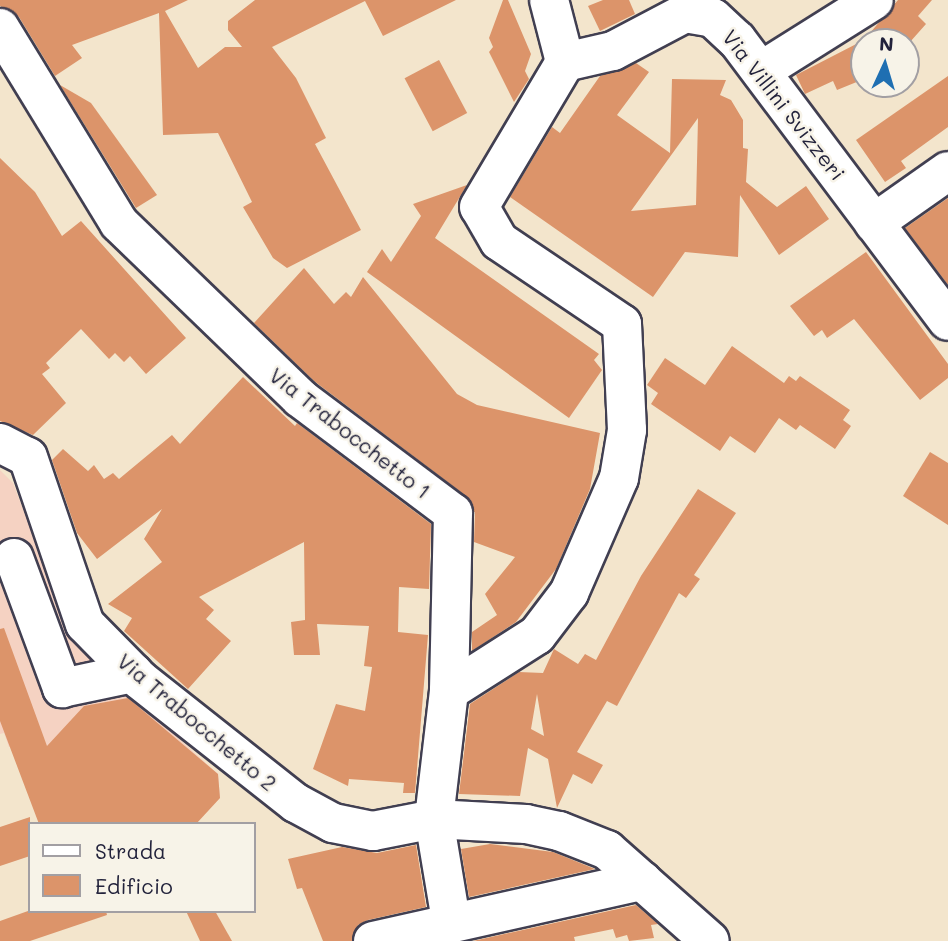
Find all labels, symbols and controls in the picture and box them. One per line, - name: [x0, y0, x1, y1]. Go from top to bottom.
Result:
- street label: Via Villini Svizzeri: [717, 25, 851, 185]
- north arrow: [850, 28, 920, 98]
- text: N: [878, 31, 894, 57]
- street label: Via Trabocchetto 1: [264, 362, 436, 504]
- street label: Via Trabocchetto 2: [112, 648, 282, 796]
- legend: [28, 822, 256, 913]
- text: Strada: [95, 837, 166, 864]
- text: Edificio: [95, 872, 173, 899]

